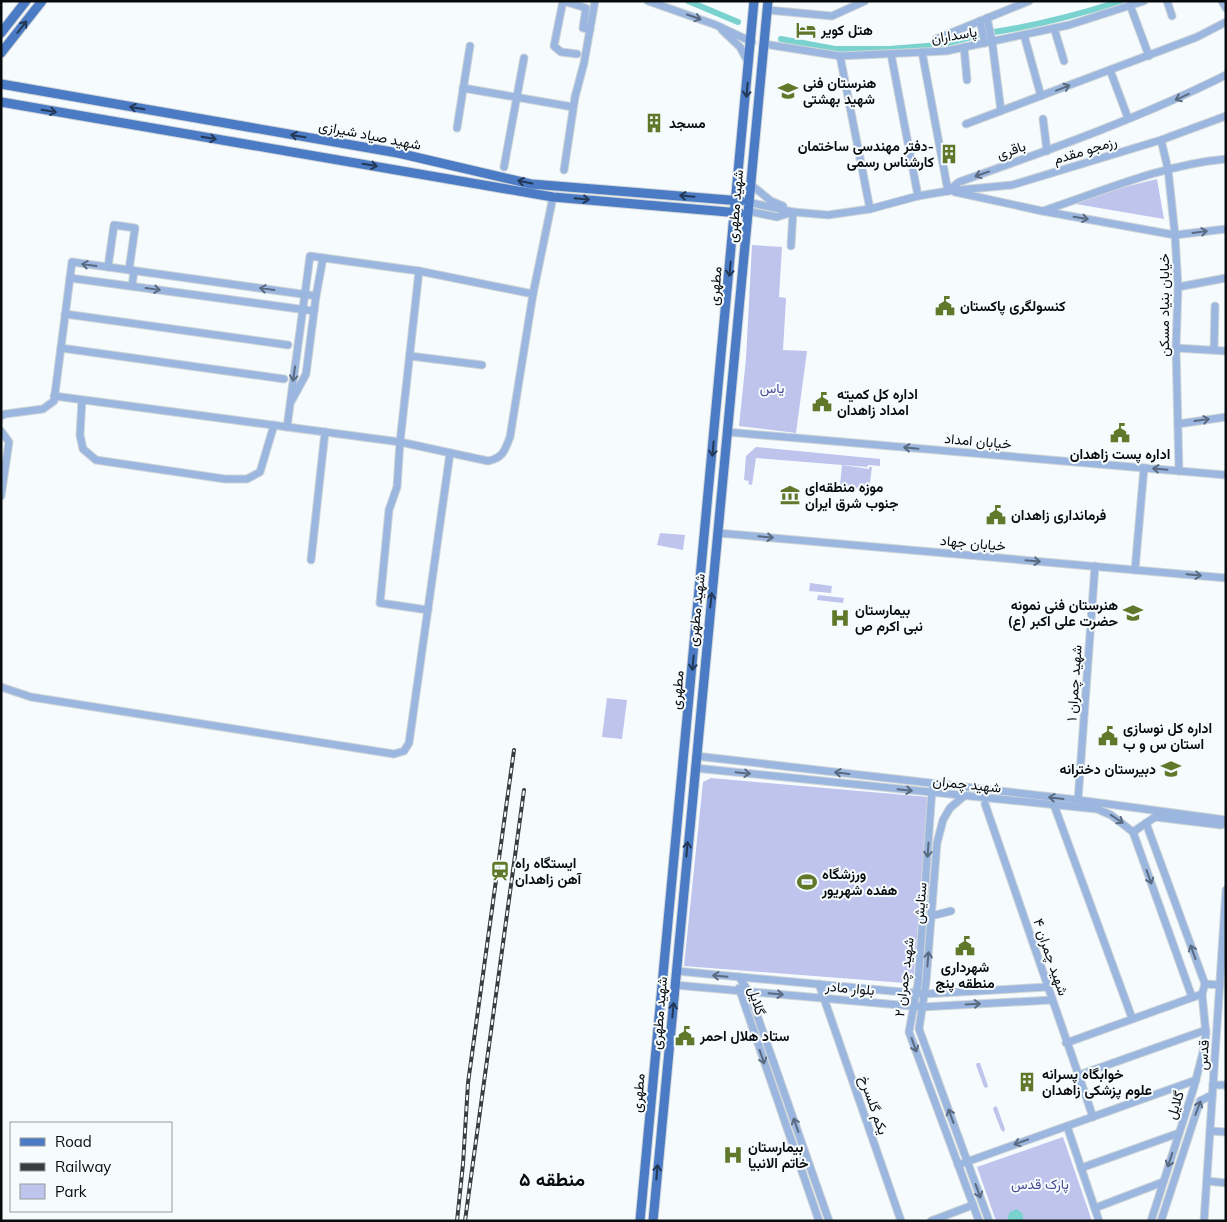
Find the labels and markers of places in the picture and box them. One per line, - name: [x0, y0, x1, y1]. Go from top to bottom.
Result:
- hotel icon: هتل کویر: [795, 19, 817, 41]
- place label: هتل کویر: [820, 21, 873, 39]
- place label: هنرستان فنی شهید بهشتی: [803, 74, 877, 108]
- school or university icon: هنرستان فنی شهید بهشتی: [777, 80, 799, 102]
- building icon: مسجد: [643, 112, 665, 134]
- place label: مسجد: [669, 114, 706, 132]
- place label: دفتر مهندسی ساختمان- کارشناس رسمی: [798, 137, 934, 171]
- building icon: دفتر مهندسی ساختمان- کارشناس رسمی: [938, 143, 960, 165]
- public building icon: کنسولگری پاکستان: [934, 295, 956, 317]
- place label: کنسولگری پاکستان: [960, 297, 1066, 316]
- place label: اداره کل کمیته امداد زاهدان: [837, 385, 918, 419]
- public building icon: اداره کل کمیته امداد زاهدان: [811, 391, 833, 413]
- public building icon: اداره پست زاهدان: [1109, 422, 1131, 444]
- place label: اداره پست زاهدان: [1070, 445, 1170, 464]
- place label: موزه منطقه‌ای جنوب شرق ایران: [805, 478, 899, 512]
- museum icon: موزه منطقه‌ای جنوب شرق ایران: [779, 484, 801, 506]
- public building icon: فرمانداری زاهدان: [985, 504, 1007, 526]
- place label: فرمانداری زاهدان: [1011, 506, 1106, 524]
- place label: هنرستان فنی نمونه حضرت علی اکبر (ع): [1008, 596, 1118, 631]
- place label: بیمارستان نبی اکرم ص: [855, 601, 923, 635]
- school or university icon: هنرستان فنی نمونه حضرت علی اکبر (ع): [1122, 602, 1144, 624]
- hospital icon: بیمارستان نبی اکرم ص: [829, 607, 851, 629]
- place label: اداره کل نوسازی استان س و ب: [1123, 719, 1212, 753]
- public building icon: اداره کل نوسازی استان س و ب: [1097, 725, 1119, 747]
- school or university icon: دبیرستان دخترانه: [1160, 758, 1182, 780]
- place label: دبیرستان دخترانه: [1059, 760, 1156, 778]
- place label: ایستگاه راه آهن زاهدان: [515, 854, 583, 888]
- station icon: ایستگاه راه آهن زاهدان: [489, 860, 511, 882]
- place label: ورزشگاه هفده شهریور: [821, 865, 898, 899]
- sports icon: ورزشگاه هفده شهریور: [796, 871, 818, 893]
- public building icon: شهرداری منطقه پنج: [954, 935, 976, 957]
- place label: شهرداری منطقه پنج: [935, 958, 995, 993]
- public building icon: ستاد هلال احمر: [674, 1025, 696, 1047]
- place label: ستاد هلال احمر: [699, 1027, 789, 1045]
- place label: خوابگاه پسرانه علوم پزشکی زاهدان: [1042, 1065, 1152, 1100]
- building icon: خوابگاه پسرانه علوم پزشکی زاهدان: [1016, 1071, 1038, 1093]
- place label: بیمارستان خاتم الانبیا: [748, 1138, 809, 1172]
- hospital icon: بیمارستان خاتم الانبیا: [722, 1144, 744, 1166]

